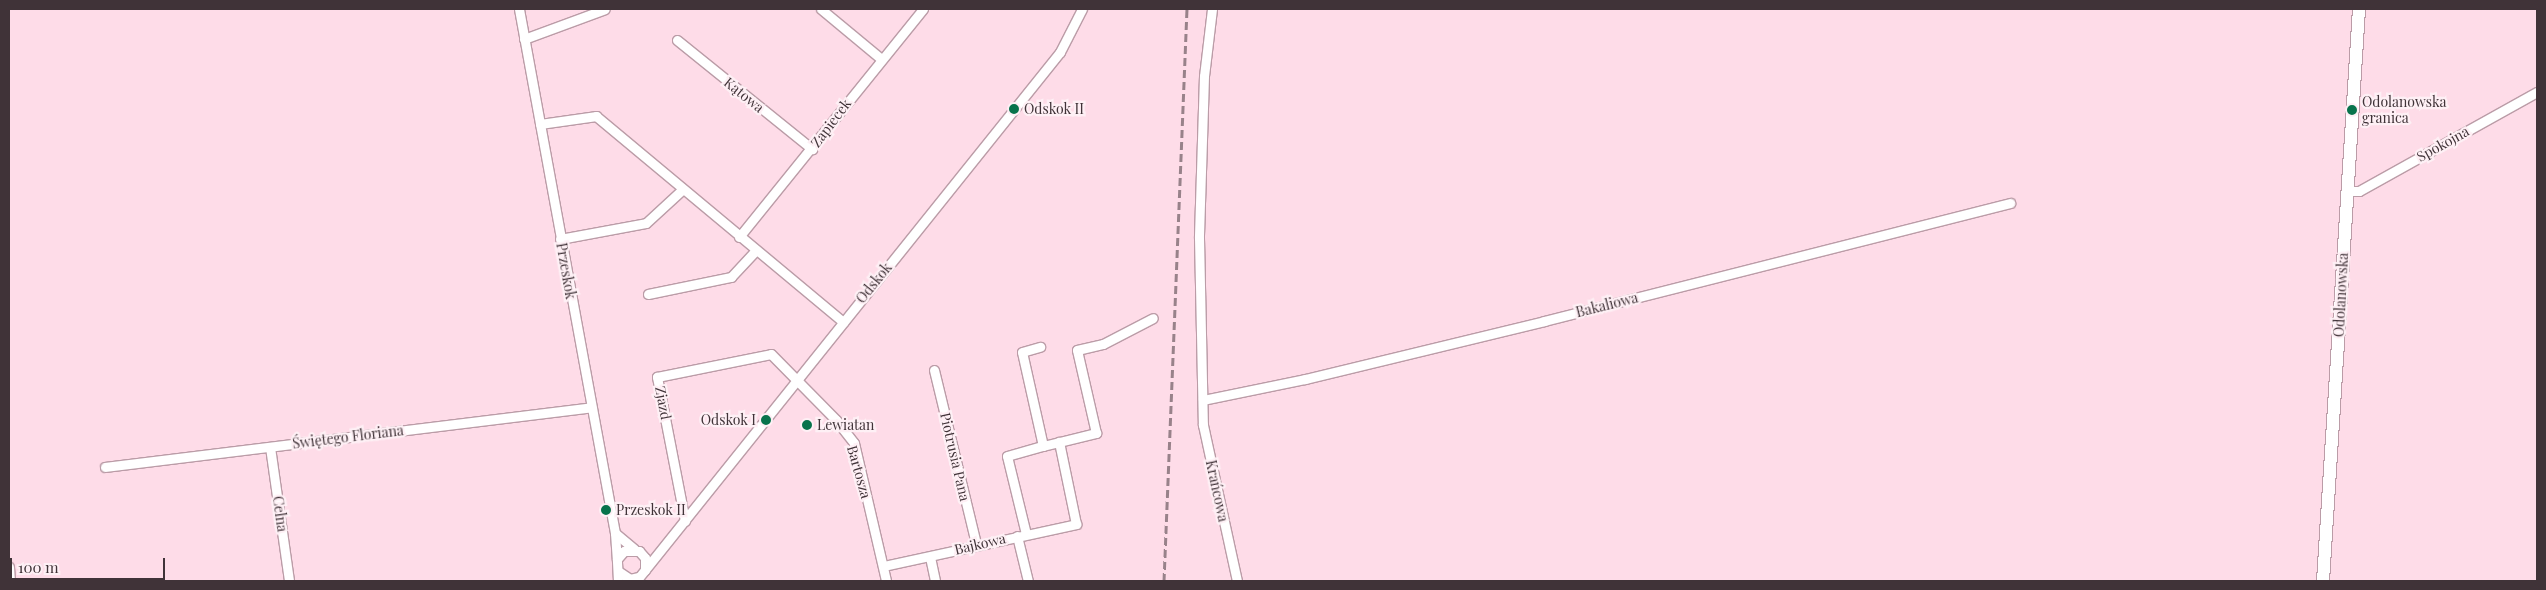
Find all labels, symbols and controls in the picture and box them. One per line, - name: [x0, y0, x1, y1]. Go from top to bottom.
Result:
- street label: Kątowa: [721, 74, 767, 116]
- place label: Odolanowska granica: [2362, 94, 2446, 126]
- street label: Zapiecek: [807, 96, 855, 150]
- place label: Odskok II: [1024, 101, 1084, 117]
- marker: Odskok II: [1008, 103, 1020, 115]
- marker: Odolanowska granica: [2346, 104, 2358, 116]
- street label: Spokojna: [2414, 123, 2472, 165]
- street label: Przeskok: [553, 241, 579, 301]
- street label: Odolanowska: [2330, 252, 2352, 338]
- street label: Odskok: [853, 259, 895, 307]
- street label: Bakaliowa: [1574, 289, 1640, 321]
- street label: Zjazd: [652, 385, 674, 421]
- street label: Piotrusia Pana: [937, 411, 973, 503]
- place label: Odskok I: [700, 412, 756, 428]
- marker: Odskok I: [760, 414, 772, 426]
- place label: Lewiatan: [817, 417, 874, 433]
- marker: Lewiatan: [801, 419, 813, 431]
- street label: Świętego Floriana: [291, 422, 405, 452]
- street label: Bartosza: [843, 444, 875, 500]
- street label: Krańcowa: [1202, 459, 1232, 523]
- street label: Celna: [269, 495, 291, 533]
- place label: Przeskok II: [616, 502, 686, 518]
- marker: Przeskok II: [600, 504, 612, 516]
- street label: Bajkowa: [953, 530, 1007, 558]
- scale bar: [12, 548, 168, 580]
- text: 100 m: [18, 557, 59, 577]

